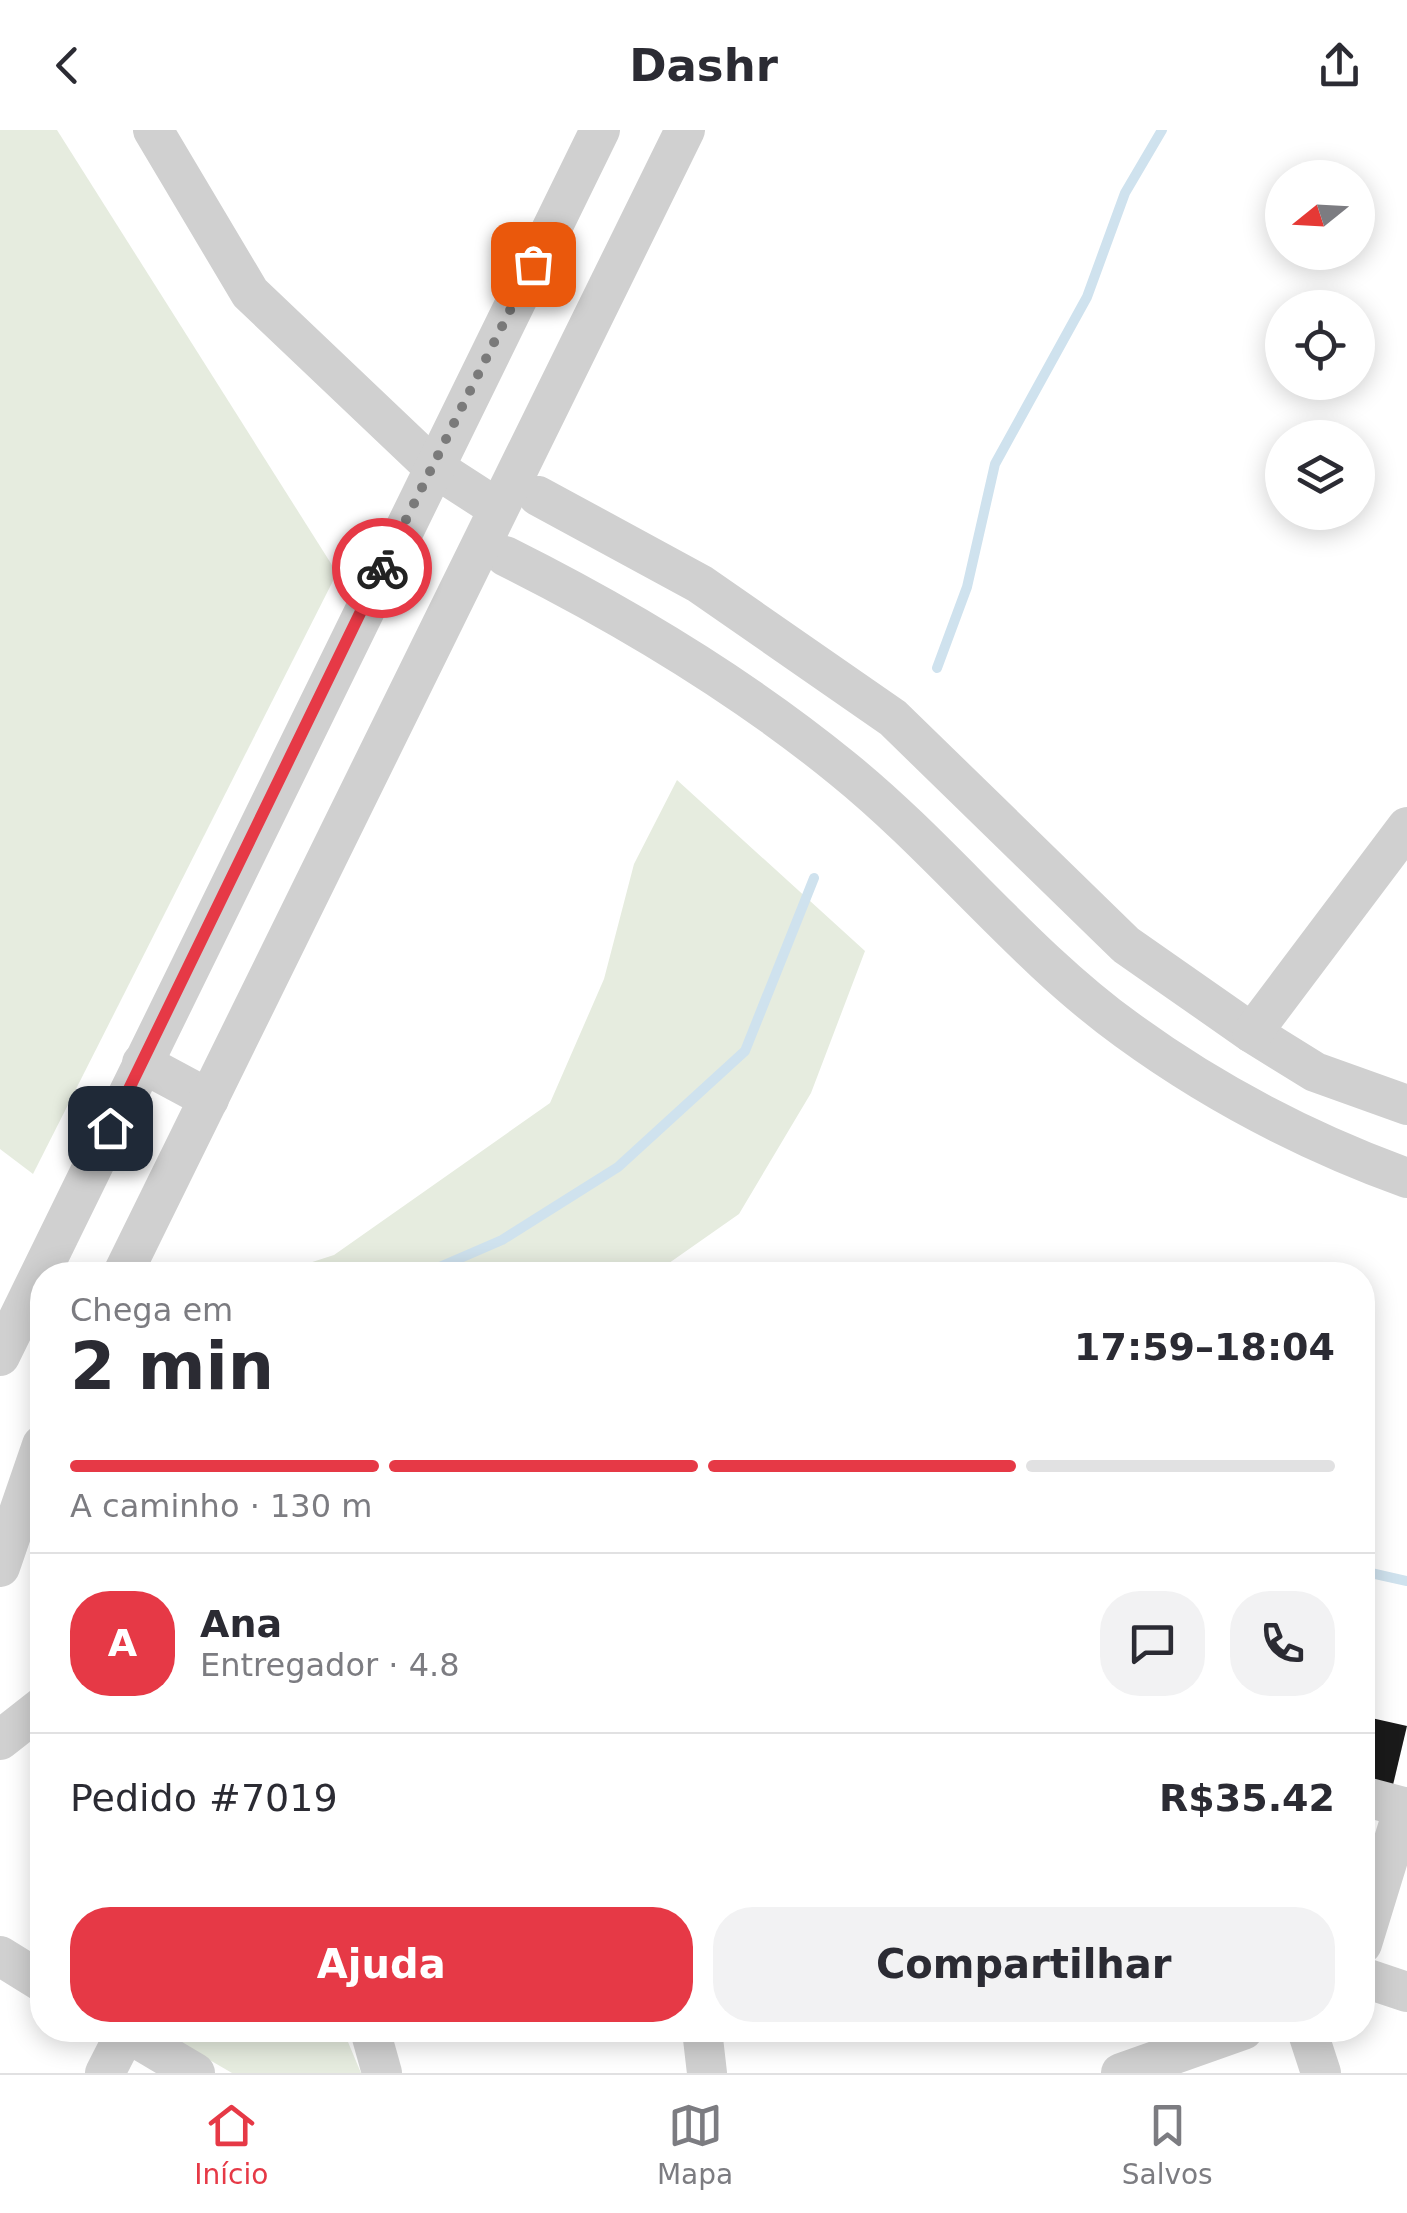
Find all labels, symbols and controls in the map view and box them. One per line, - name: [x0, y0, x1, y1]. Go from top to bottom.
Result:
- icon: back: [40, 38, 95, 93]
- icon: share: [1312, 38, 1367, 93]
- text: Dashr: [629, 39, 778, 92]
- north arrow: [1265, 160, 1375, 270]
- map controls: [1265, 160, 1375, 530]
- pin: [491, 222, 576, 307]
- icon: bag: [506, 237, 561, 292]
- button: locate: [1265, 290, 1375, 400]
- button: layers: [1265, 420, 1375, 530]
- courier: [332, 518, 432, 618]
- icon: bike: [355, 541, 410, 596]
- pin: [68, 1086, 153, 1171]
- icon: home: [83, 1101, 138, 1156]
- text: Chega em: [70, 1291, 233, 1329]
- text: 17:59–18:04: [1074, 1325, 1335, 1369]
- text: 2 min: [70, 1329, 274, 1404]
- text: A caminho · 130 m: [70, 1487, 372, 1525]
- button: chat: [1100, 1591, 1205, 1696]
- button: phone: [1230, 1591, 1335, 1696]
- text: Ana: [200, 1602, 282, 1646]
- text: A: [108, 1621, 137, 1665]
- text: Entregador · 4.8: [200, 1646, 460, 1684]
- text: Pedido #7019: [70, 1776, 338, 1820]
- text: R$35.42: [1159, 1776, 1335, 1820]
- button: Ajuda: [70, 1907, 693, 2022]
- button: Compartilhar: [713, 1907, 1335, 2022]
- tab: Início: [194, 2098, 268, 2191]
- tab: Mapa: [657, 2098, 733, 2191]
- tab: Salvos: [1122, 2098, 1213, 2191]

